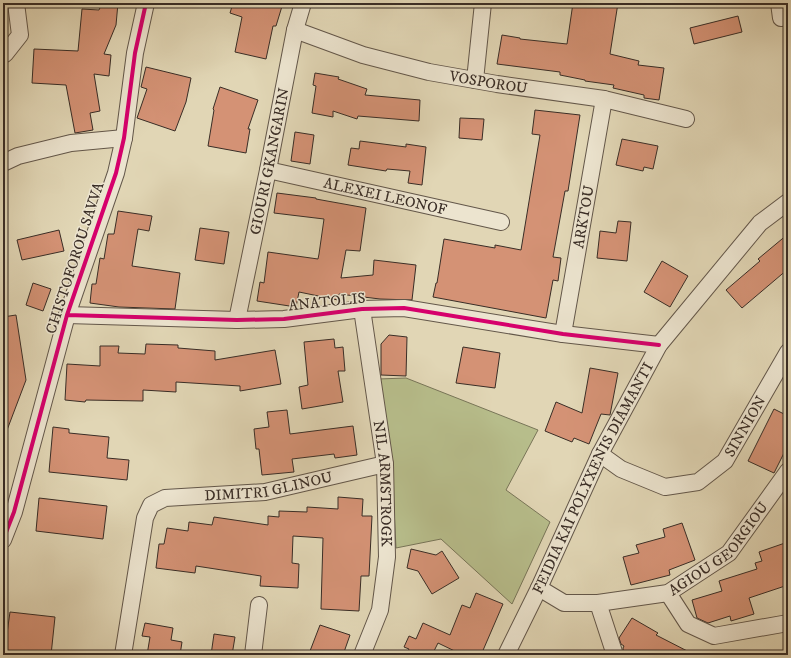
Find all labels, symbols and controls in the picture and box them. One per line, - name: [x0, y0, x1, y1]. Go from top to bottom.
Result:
- street label: VOSPOROU: [447, 66, 529, 98]
- street label: GIOURI GKANGARIN: [245, 86, 293, 236]
- street label: ALEXEI LEONOF: [322, 173, 449, 219]
- street label: CHISTOFOROU SAVVA: [42, 179, 109, 336]
- street label: ARKTOU: [569, 183, 598, 250]
- street label: ANATOLIS: [288, 288, 367, 315]
- street label: FEIDIA KAI POLYXENIS DIAMANTI: [528, 359, 657, 597]
- street label: SINNION: [720, 392, 770, 460]
- street label: NIL ARMSTROGK: [369, 419, 396, 547]
- street label: DIMITRI GLINOU: [204, 467, 335, 505]
- street label: AGIOU GEORGIOU: [665, 498, 773, 600]

